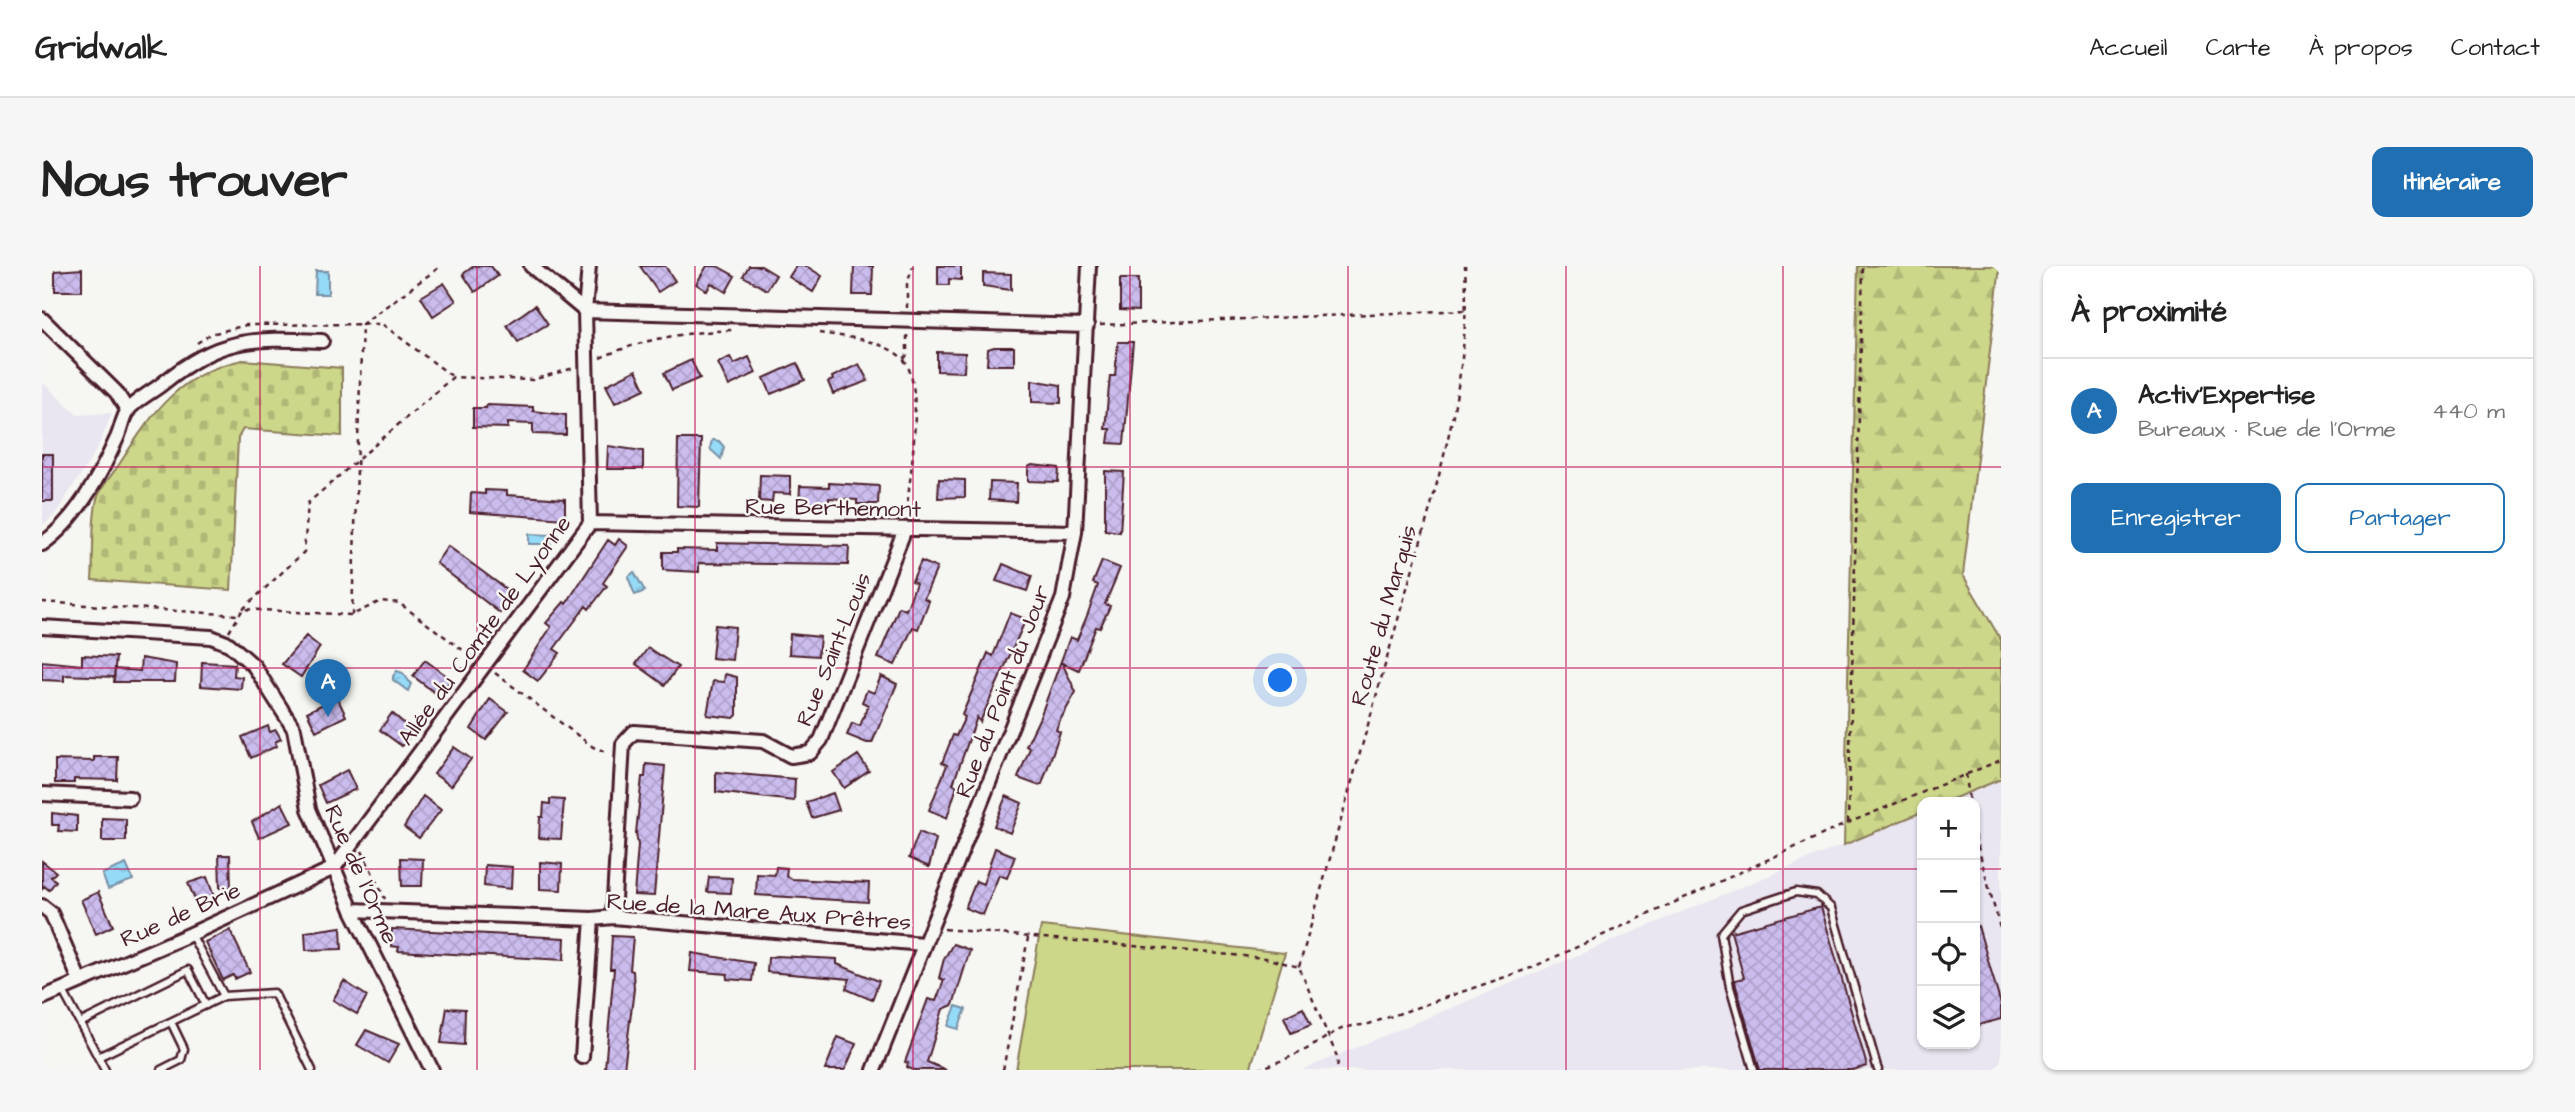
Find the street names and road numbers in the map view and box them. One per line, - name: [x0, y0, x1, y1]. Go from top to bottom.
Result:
- street label: Rue Berthemont: [745, 490, 922, 526]
- street label: Allée du Comte de Lyonne: [390, 509, 580, 753]
- street label: Route du Marquis: [1343, 521, 1425, 709]
- street label: Rue Saint-Louis: [789, 568, 879, 731]
- street label: Rue du Point du Jour: [948, 580, 1058, 802]
- street label: Rue de l'Orme: [316, 800, 406, 949]
- street label: Rue de Brie: [115, 874, 245, 956]
- street label: Rue de la Mare Aux Prêtres: [606, 885, 912, 939]

